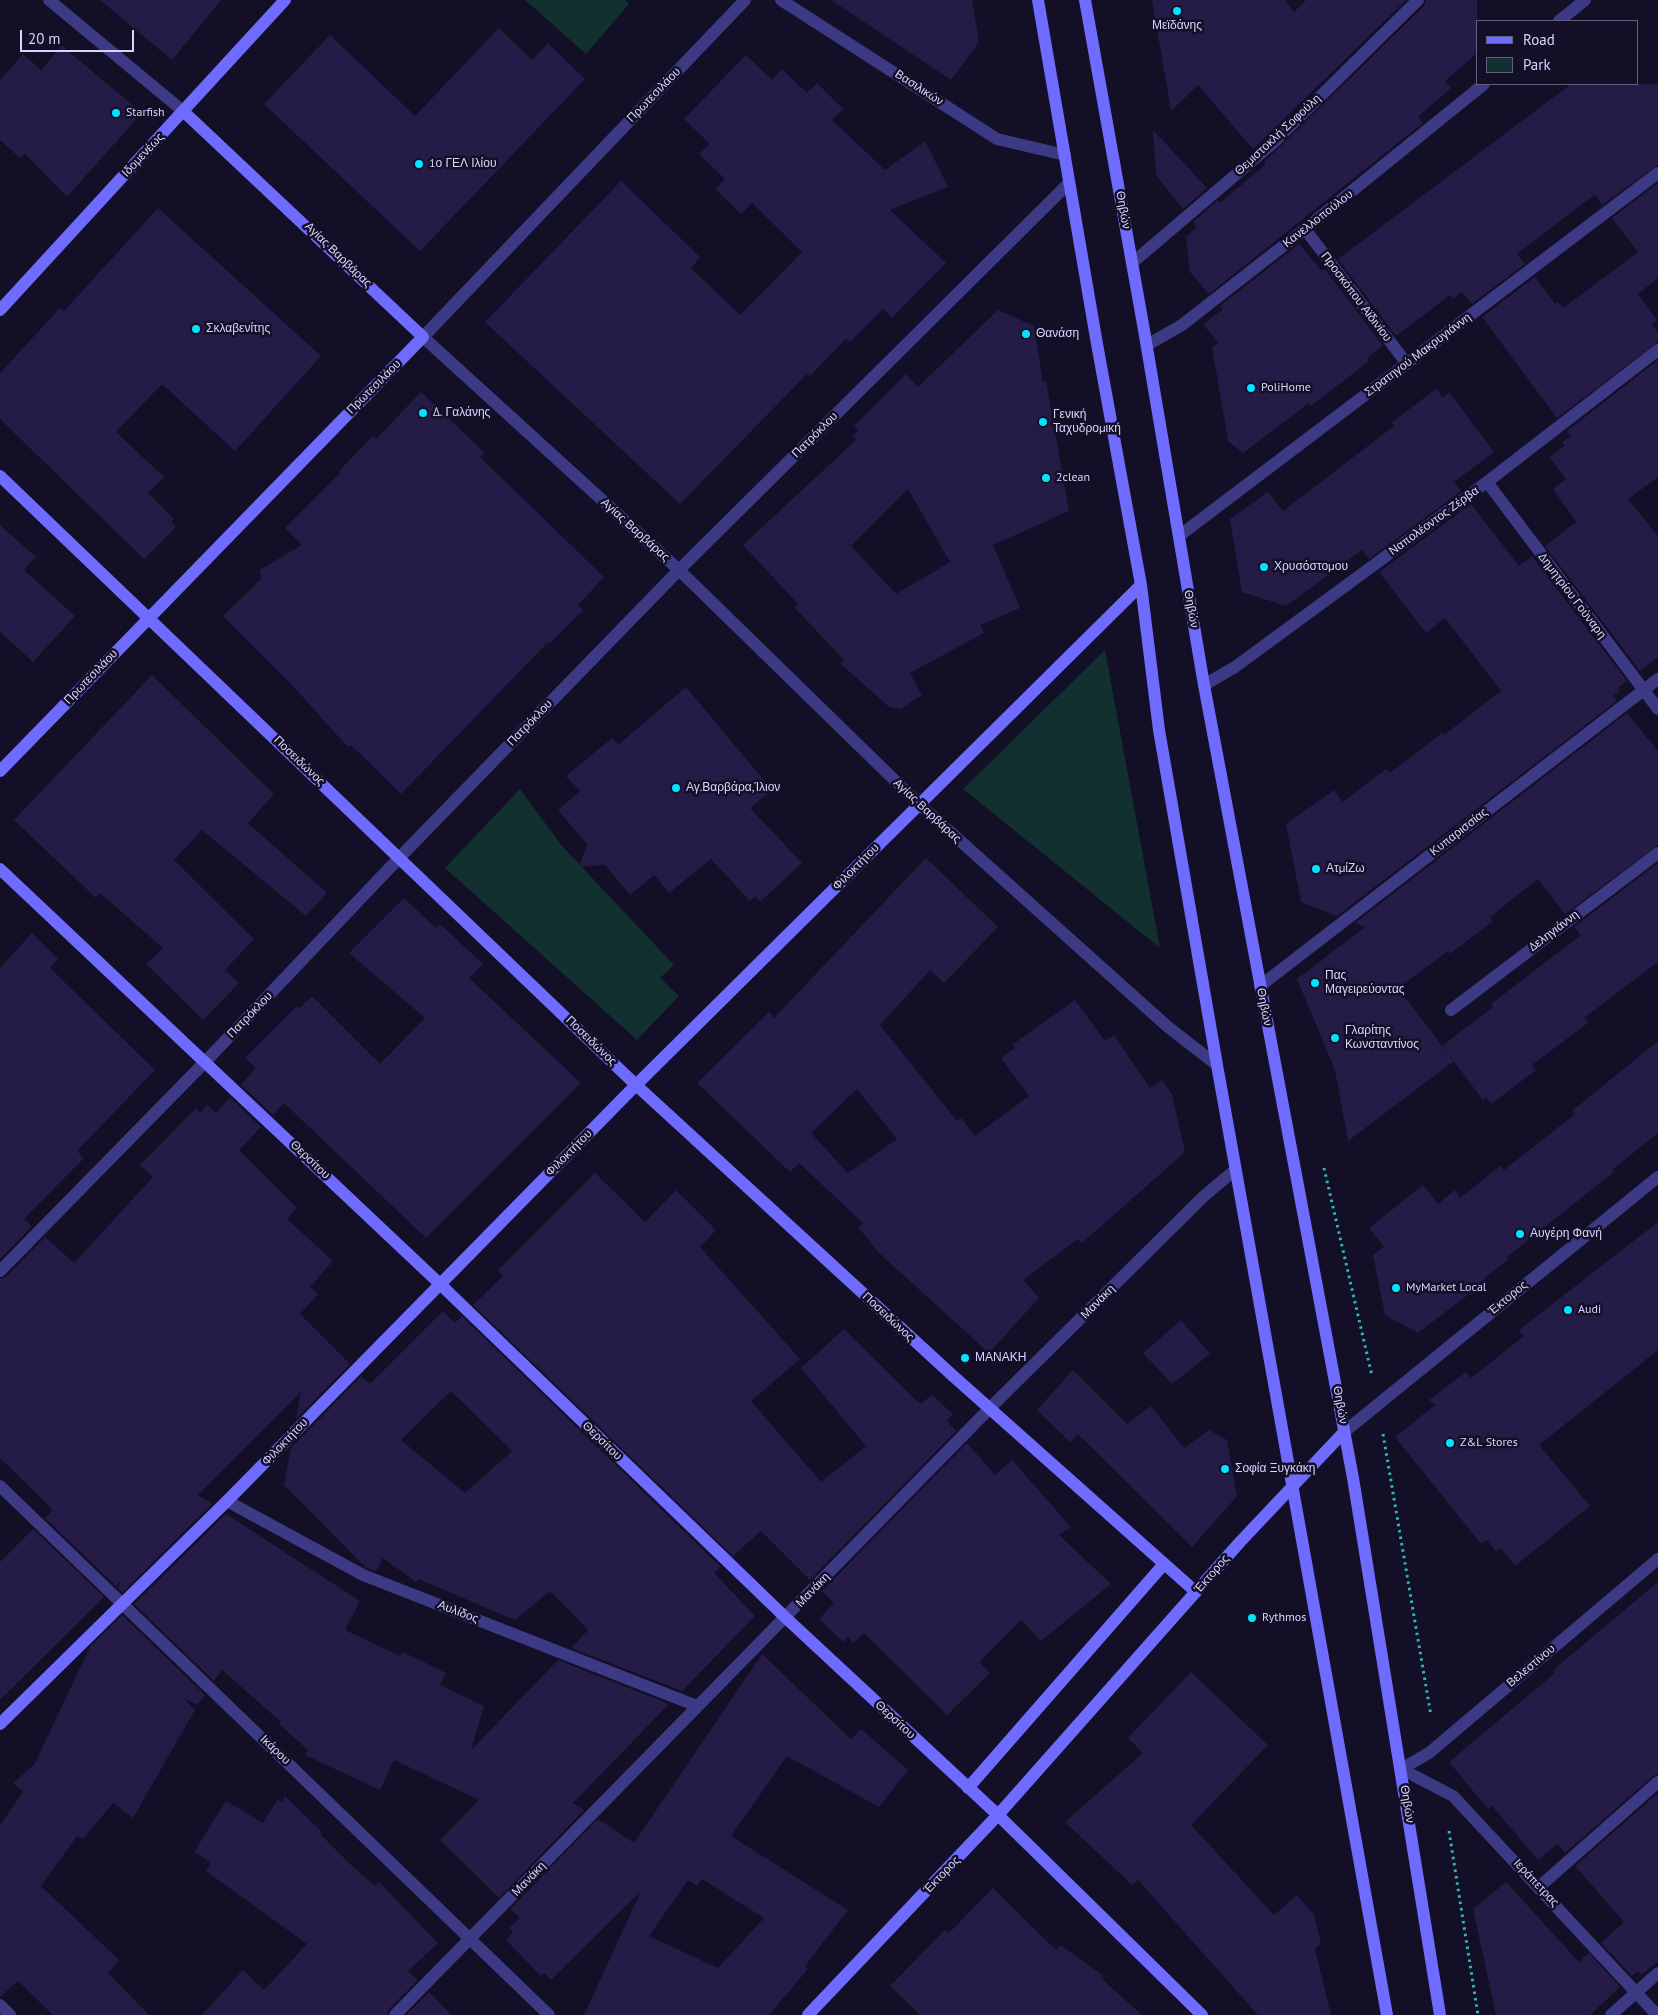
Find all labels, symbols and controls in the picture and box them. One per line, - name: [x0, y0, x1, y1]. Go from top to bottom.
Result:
- marker: Μεϊδάνης: [1171, 5, 1183, 17]
- place label: Μεϊδάνης: [1152, 19, 1202, 33]
- scale bar: [22, 20, 136, 52]
- legend: [1476, 20, 1638, 85]
- text: 20 m: [28, 29, 61, 48]
- text: Road: [1523, 30, 1555, 49]
- text: Park: [1523, 55, 1551, 74]
- street label: Πρωτεσιλάου: [624, 65, 684, 125]
- street label: Βασιλικών: [892, 67, 946, 109]
- street label: Θεμιστοκλή Σοφούλη: [1232, 91, 1324, 179]
- place label: Starfish: [126, 106, 165, 120]
- marker: Starfish: [110, 107, 122, 119]
- street label: Ιδομενέως: [119, 130, 167, 180]
- place label: 1ο ΓΕΛ Ιλίου: [429, 157, 496, 171]
- marker: 1ο ΓΕΛ Ιλίου: [413, 158, 425, 170]
- street label: Κανελλοπούλου: [1280, 187, 1356, 251]
- street label: Θηβών: [1113, 190, 1133, 230]
- street label: Αγίας Βαρβάρας: [302, 219, 374, 291]
- street label: Προσκόπου Αϊδινίου: [1318, 249, 1394, 345]
- street label: Στρατηγού Μακρυγιάννη: [1362, 310, 1474, 400]
- place label: Σκλαβενίτης: [206, 322, 270, 336]
- marker: Σκλαβενίτης: [190, 323, 202, 335]
- place label: Θανάση: [1036, 327, 1079, 341]
- marker: Θανάση: [1020, 328, 1032, 340]
- street label: Πρωτεσιλάου: [344, 357, 404, 417]
- place label: PoliHome: [1261, 381, 1311, 395]
- marker: PoliHome: [1245, 382, 1257, 394]
- place label: Δ. Γαλάνης: [433, 406, 490, 420]
- marker: Δ. Γαλάνης: [417, 407, 429, 419]
- place label: Γενική Ταχυδρομική: [1053, 408, 1121, 436]
- street label: Πατρόκλου: [789, 409, 841, 461]
- marker: Γενική Ταχυδρομική: [1037, 416, 1049, 428]
- place label: 2clean: [1056, 471, 1090, 485]
- marker: 2clean: [1040, 472, 1052, 484]
- street label: Ναπολέοντος Ζέρβα: [1386, 484, 1482, 558]
- street label: Αγίας Βαρβάρας: [598, 495, 672, 565]
- street label: Δημητρίου Γούναρη: [1535, 550, 1609, 642]
- place label: Χρυσόστομου: [1274, 560, 1348, 574]
- marker: Χρυσόστομου: [1258, 561, 1270, 573]
- street label: Θηβών: [1181, 589, 1201, 629]
- street label: Πρωτεσιλάου: [61, 647, 121, 707]
- street label: Πατρόκλου: [504, 697, 556, 749]
- street label: Ποσειδώνος: [271, 733, 327, 789]
- street label: Αγίας Βαρβάρας: [890, 776, 964, 846]
- place label: Αγ.Βαρβάρα,Ίλιον: [686, 781, 780, 795]
- marker: Αγ.Βαρβάρα,Ίλιον: [670, 782, 682, 794]
- street label: Κυπαρισσίας: [1427, 805, 1491, 859]
- street label: Φιλοκτήτου: [830, 841, 882, 893]
- place label: ΑτμίΖω: [1326, 862, 1365, 876]
- marker: ΑτμίΖω: [1310, 863, 1322, 875]
- street label: Δεληγιάννη: [1526, 907, 1582, 955]
- place label: Πας Μαγειρεύοντας: [1325, 969, 1405, 997]
- marker: Πας Μαγειρεύοντας: [1309, 977, 1321, 989]
- street label: Θηβών: [1253, 987, 1275, 1027]
- street label: Πατρόκλου: [224, 989, 276, 1041]
- street label: Ποσειδώνος: [563, 1013, 619, 1069]
- place label: Γλαρίτης Κωνσταντίνος: [1345, 1024, 1419, 1052]
- marker: Γλαρίτης Κωνσταντίνος: [1329, 1032, 1341, 1044]
- street label: Φιλοκτήτου: [543, 1127, 595, 1179]
- street label: Θερσίτου: [287, 1138, 333, 1182]
- place label: Αυγέρη Φανή: [1530, 1227, 1602, 1241]
- marker: Αυγέρη Φανή: [1514, 1228, 1526, 1240]
- street label: Έκτορος: [1486, 1278, 1530, 1318]
- place label: MyMarket Local: [1406, 1281, 1486, 1295]
- street label: Μανάκη: [1078, 1282, 1118, 1322]
- marker: MyMarket Local: [1390, 1282, 1402, 1294]
- street label: Ποσειδώνος: [859, 1289, 917, 1345]
- place label: Audi: [1578, 1303, 1601, 1317]
- marker: Audi: [1562, 1304, 1574, 1316]
- place label: ΜΑΝΑΚΗ: [975, 1351, 1026, 1365]
- marker: ΜΑΝΑΚΗ: [959, 1352, 971, 1364]
- street label: Θηβών: [1330, 1385, 1350, 1425]
- street label: Φιλοκτήτου: [259, 1415, 311, 1469]
- street label: Θερσίτου: [579, 1419, 625, 1463]
- place label: Z&L Stores: [1460, 1436, 1518, 1450]
- marker: Z&L Stores: [1444, 1437, 1456, 1449]
- place label: Σοφία Ξυγκάκη: [1235, 1462, 1316, 1476]
- marker: Σοφία Ξυγκάκη: [1219, 1463, 1231, 1475]
- street label: Έκτορος: [1191, 1552, 1233, 1596]
- street label: Μανάκη: [793, 1570, 833, 1610]
- street label: Αυλίδος: [436, 1598, 480, 1626]
- place label: Rythmos: [1262, 1611, 1306, 1625]
- marker: Rythmos: [1246, 1612, 1258, 1624]
- street label: Βελεστίνου: [1504, 1642, 1558, 1690]
- street label: Θερσίτου: [872, 1698, 918, 1742]
- street label: Ικάρου: [257, 1732, 293, 1768]
- street label: Θηβών: [1397, 1784, 1417, 1824]
- street label: Έκτορος: [921, 1853, 963, 1897]
- street label: Ιεράπετρας: [1510, 1856, 1562, 1910]
- street label: Μανάκη: [509, 1859, 549, 1899]

